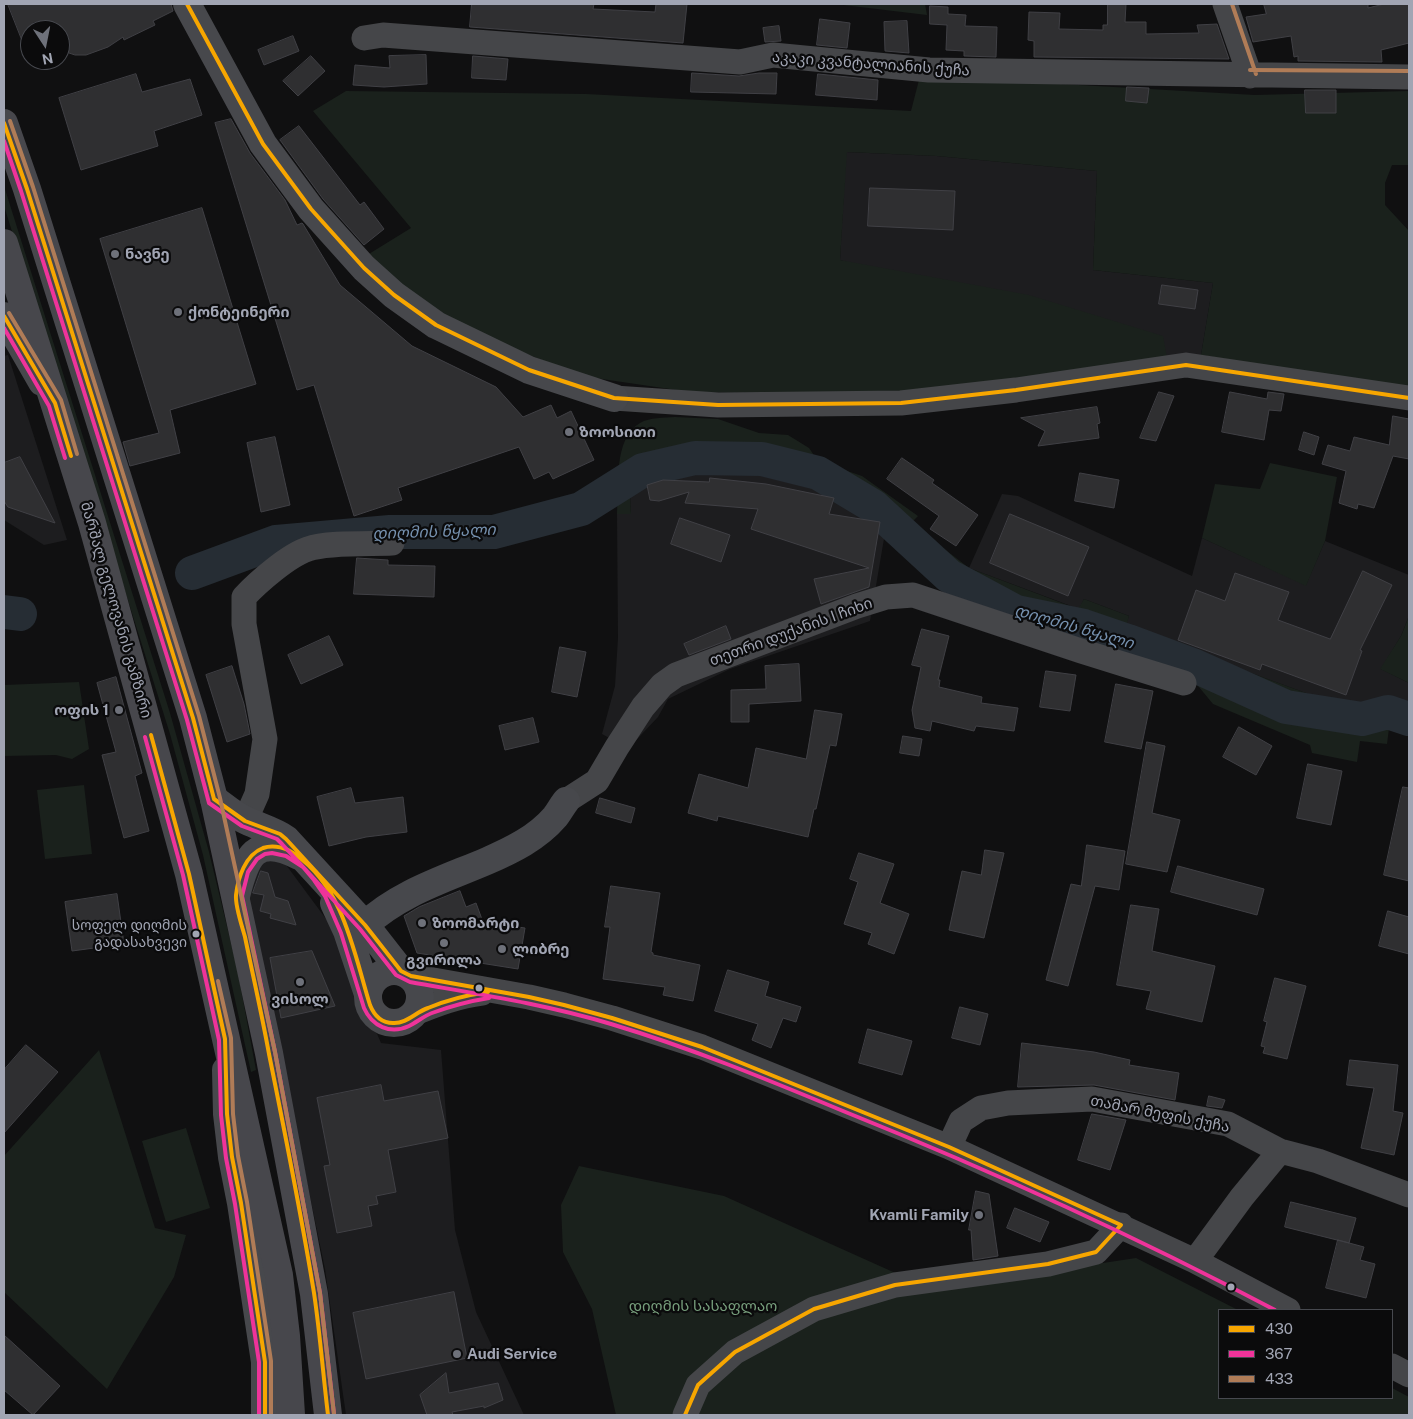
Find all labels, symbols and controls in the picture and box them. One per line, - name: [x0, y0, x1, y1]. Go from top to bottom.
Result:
- north arrow: [20, 20, 70, 70]
- street label: აკაკი კვანტალიანის ქუჩა: [771, 48, 971, 80]
- text: N: [41, 50, 55, 68]
- place label: ნავნე: [125, 245, 170, 263]
- marker: ნავნე: [109, 248, 121, 260]
- place label: ქონტეინერი: [188, 303, 289, 321]
- marker: ქონტეინერი: [172, 306, 184, 318]
- place label: ზოოსითი: [579, 423, 656, 441]
- marker: ზოოსითი: [563, 426, 575, 438]
- street label: მარშალ გელოვანის გამზირი: [76, 500, 156, 720]
- water label: დიღმის წყალი: [372, 520, 496, 544]
- street label: თეთრი დუქანის I ჩიხი: [707, 594, 875, 670]
- water label: დიღმის წყალი: [1012, 601, 1136, 653]
- place label: ოფის 1: [54, 701, 109, 719]
- marker: ოფის 1: [113, 704, 125, 716]
- place label: ზოომარტი: [432, 914, 519, 932]
- marker: ზოომარტი: [416, 917, 428, 929]
- place label: სოფელ დიღმის გადასახვევი: [72, 918, 187, 950]
- marker: სოფელ დიღმის გადასახვევი: [191, 929, 201, 939]
- marker: გვირილა: [438, 937, 450, 949]
- place label: ლიბრე: [512, 940, 569, 958]
- marker: ლიბრე: [496, 943, 508, 955]
- place label: გვირილა: [406, 951, 482, 969]
- marker: ვისოლ: [294, 976, 306, 988]
- unlabelled marker: [474, 983, 484, 993]
- place label: ვისოლ: [271, 990, 329, 1008]
- street label: თამარ მეფის ქუჩა: [1089, 1092, 1231, 1136]
- place label: Kvamli Family: [869, 1206, 969, 1224]
- marker: Kvamli Family: [973, 1209, 985, 1221]
- unlabelled marker: [1226, 1282, 1236, 1292]
- park label: დიღმის სასაფლაო: [629, 1297, 777, 1315]
- legend: [1218, 1309, 1393, 1399]
- text: 430: [1265, 1320, 1293, 1337]
- place label: Audi Service: [467, 1345, 557, 1363]
- text: 367: [1265, 1345, 1292, 1362]
- marker: Audi Service: [451, 1348, 463, 1360]
- text: 433: [1265, 1370, 1293, 1387]

